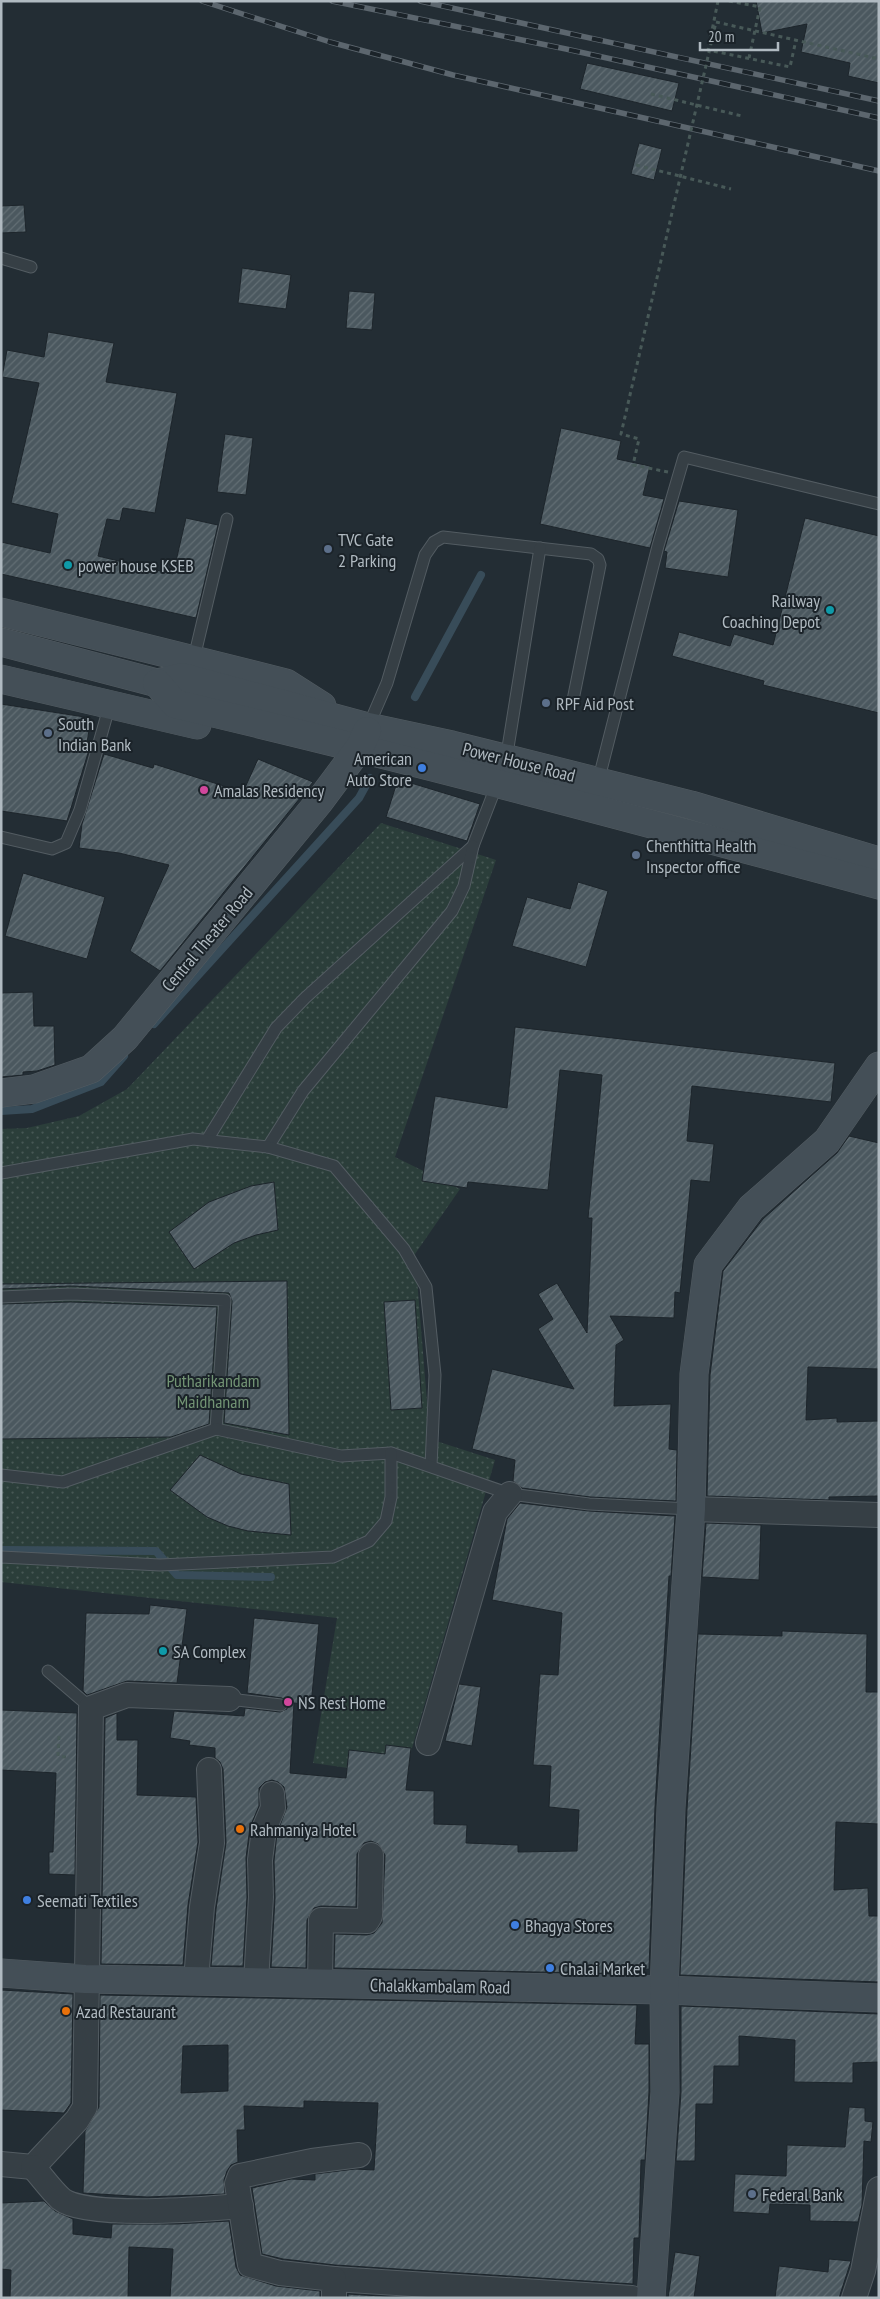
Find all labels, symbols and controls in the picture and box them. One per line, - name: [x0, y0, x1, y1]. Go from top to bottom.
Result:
- scale bar: [700, 20, 778, 52]
- text: 20 m: [708, 27, 734, 46]
- place label: TVC Gate 2 Parking: [338, 528, 396, 572]
- marker: TVC Gate 2 Parking: [322, 543, 334, 555]
- place label: power house KSEB: [78, 554, 194, 577]
- marker: power house KSEB: [62, 559, 74, 571]
- place label: Railway Coaching Depot: [722, 589, 820, 633]
- marker: Railway Coaching Depot: [824, 604, 836, 616]
- place label: RPF Aid Post: [556, 692, 634, 715]
- marker: RPF Aid Post: [540, 697, 552, 709]
- place label: South Indian Bank: [58, 712, 131, 756]
- marker: South Indian Bank: [42, 727, 54, 739]
- street label: Power House Road: [460, 737, 578, 787]
- place label: American Auto Store: [347, 747, 412, 791]
- marker: American Auto Store: [416, 762, 428, 774]
- place label: Amalas Residency: [214, 779, 324, 802]
- marker: Amalas Residency: [198, 784, 210, 796]
- place label: Chenthitta Health Inspector office: [646, 834, 757, 878]
- marker: Chenthitta Health Inspector office: [630, 849, 642, 861]
- street label: Central Theater Road: [156, 882, 258, 996]
- park label: Putharikandam Maidhanam: [166, 1369, 260, 1413]
- place label: SA Complex: [173, 1640, 247, 1663]
- marker: SA Complex: [157, 1645, 169, 1657]
- place label: NS Rest Home: [298, 1691, 386, 1714]
- marker: NS Rest Home: [282, 1696, 294, 1708]
- place label: Rahmaniya Hotel: [250, 1818, 357, 1841]
- marker: Rahmaniya Hotel: [234, 1823, 246, 1835]
- place label: Seemati Textiles: [37, 1889, 138, 1912]
- marker: Seemati Textiles: [21, 1894, 33, 1906]
- place label: Bhagya Stores: [525, 1914, 613, 1937]
- marker: Bhagya Stores: [509, 1919, 521, 1931]
- place label: Chalai Market: [560, 1957, 645, 1980]
- marker: Chalai Market: [544, 1962, 556, 1974]
- street label: Chalakkambalam Road: [370, 1973, 510, 1999]
- place label: Azad Restaurant: [76, 2000, 176, 2023]
- marker: Azad Restaurant: [60, 2005, 72, 2017]
- place label: Federal Bank: [762, 2183, 843, 2206]
- marker: Federal Bank: [746, 2188, 758, 2200]

